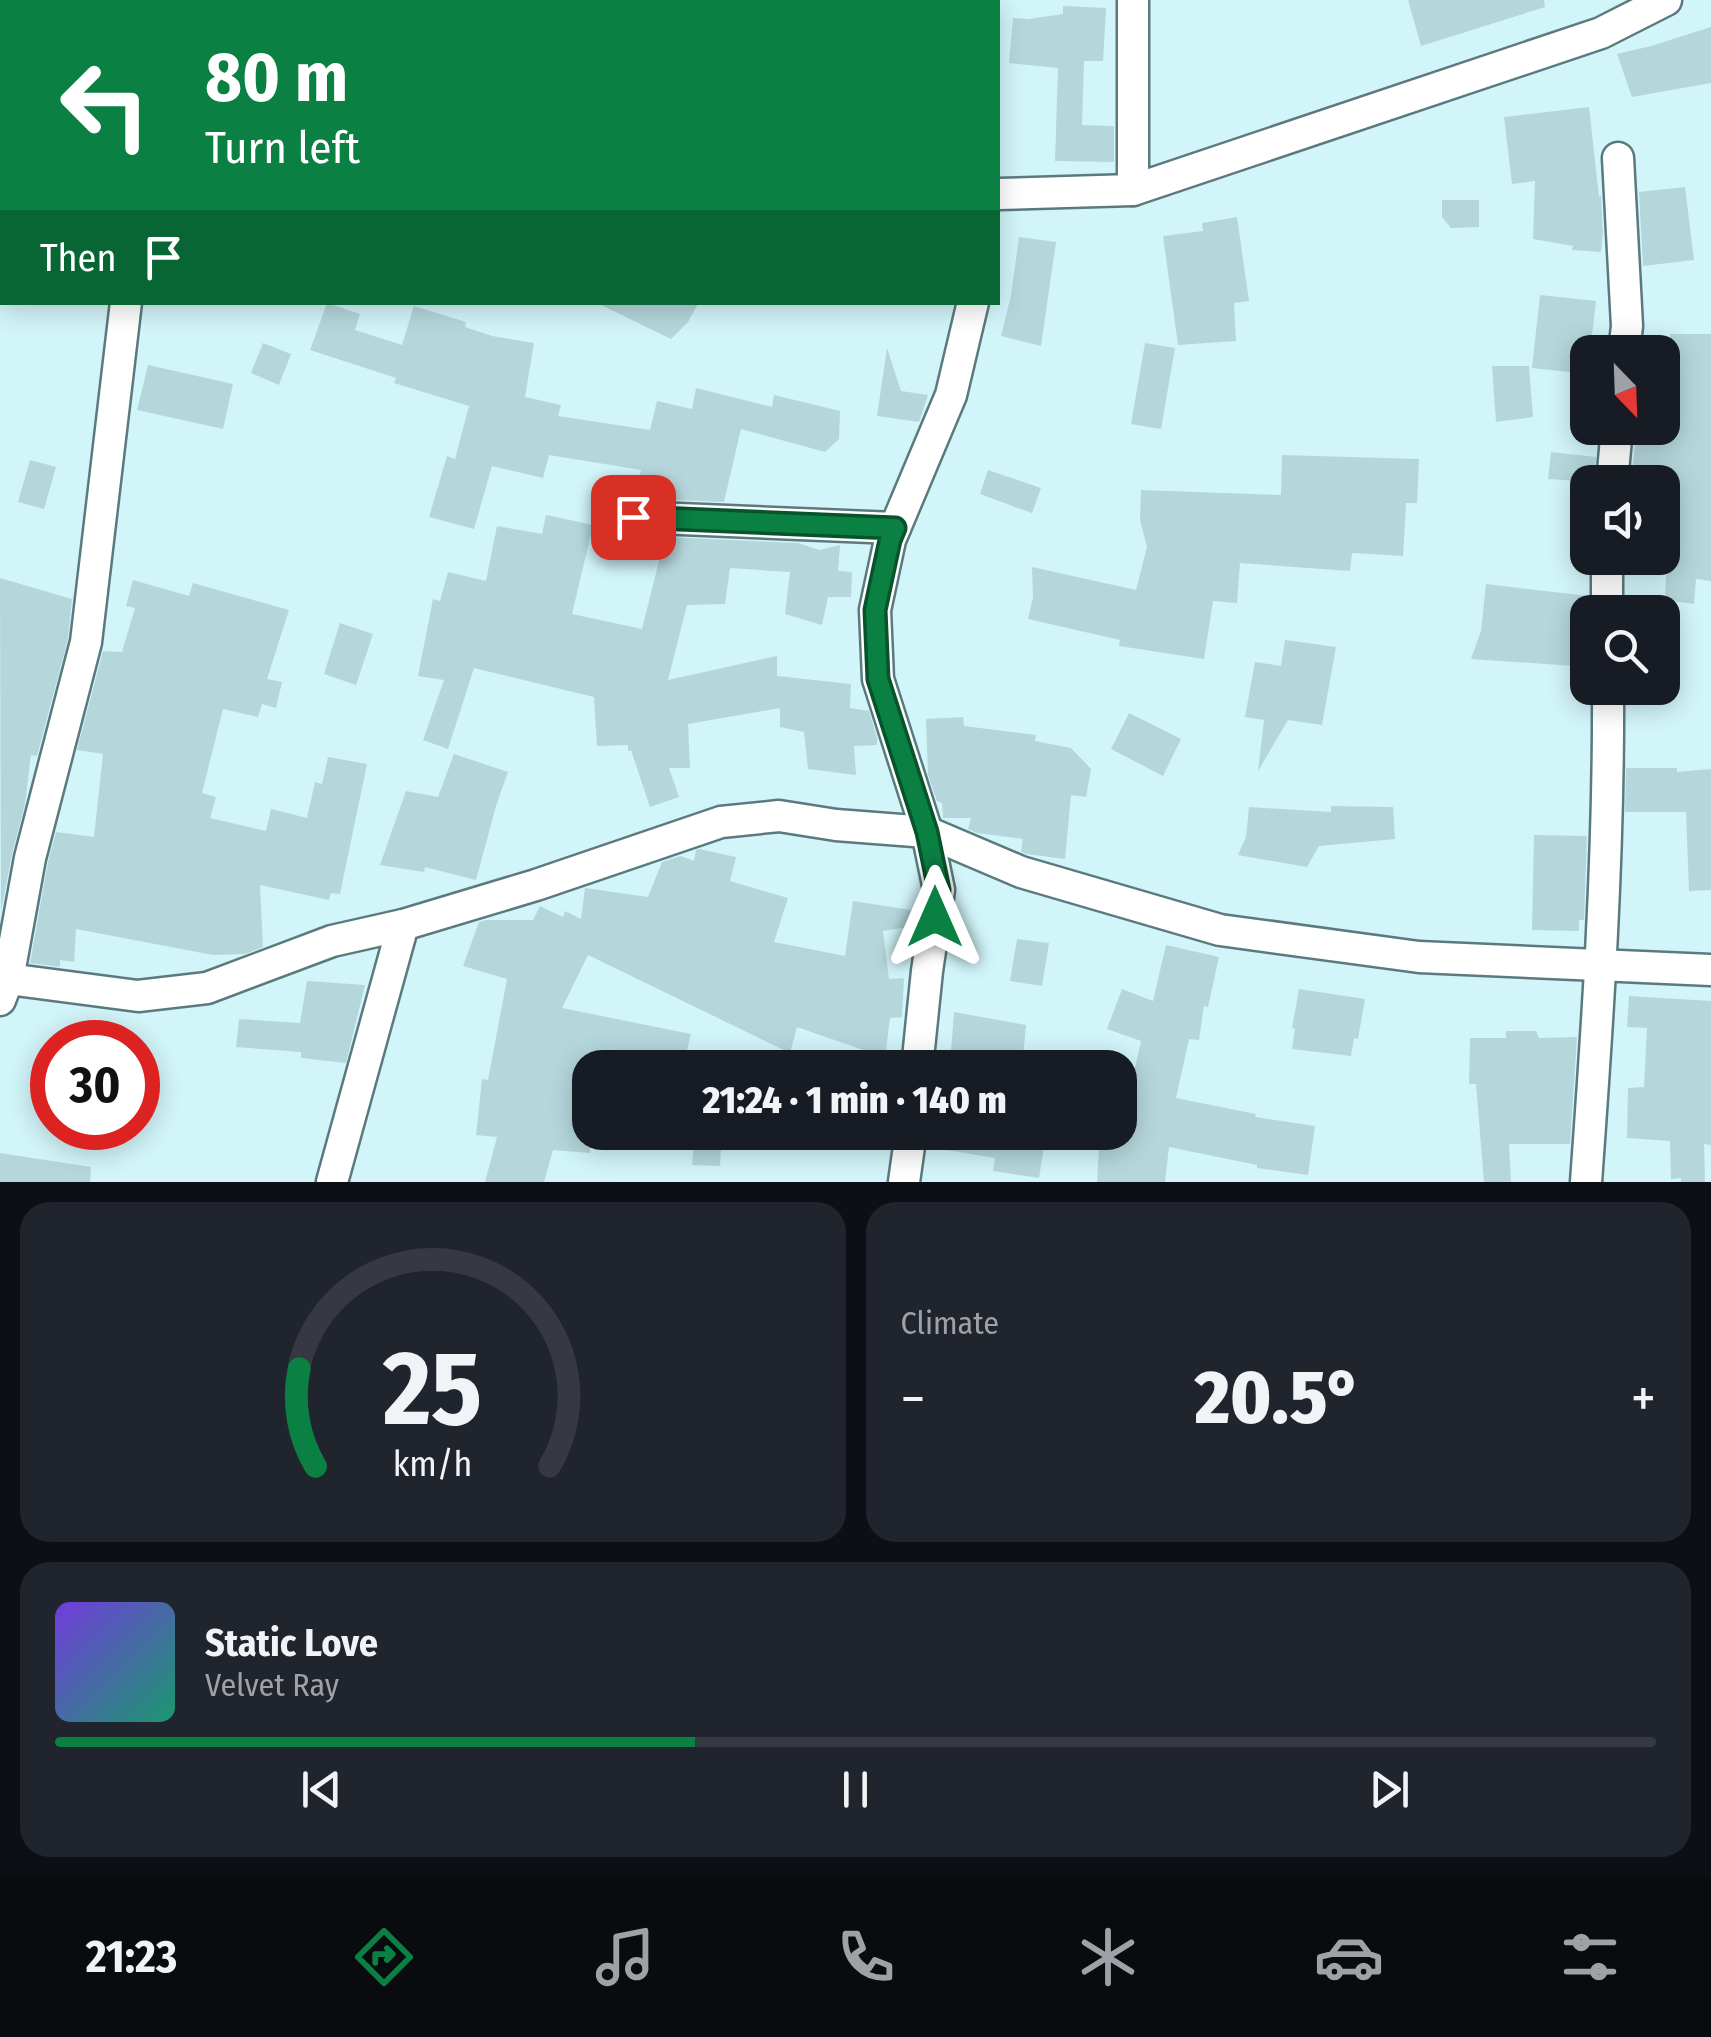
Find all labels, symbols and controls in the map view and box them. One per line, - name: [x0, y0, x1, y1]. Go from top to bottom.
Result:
- text: 80 m: [205, 36, 348, 120]
- icon: left: [40, 40, 170, 170]
- text: Turn left: [205, 121, 360, 175]
- icon: arrive: [136, 230, 191, 285]
- text: Then: [40, 235, 116, 281]
- north arrow: [1570, 335, 1680, 445]
- map controls: [1570, 335, 1680, 705]
- button: sound: [1570, 465, 1680, 575]
- pin: [591, 475, 676, 560]
- icon: arrive: [606, 490, 661, 545]
- button: search: [1570, 595, 1680, 705]
- position arrow: [883, 865, 987, 969]
- speed limit sign: 30: [30, 1020, 160, 1150]
- text: 21:24 · 1 min · 140 m: [702, 1077, 1007, 1123]
- text: Climate: [901, 1304, 999, 1342]
- text: 25: [382, 1327, 482, 1452]
- text: 20.5°: [1195, 1353, 1362, 1443]
- text: −: [901, 1366, 925, 1432]
- text: +: [1631, 1366, 1656, 1432]
- text: km/h: [393, 1443, 473, 1485]
- text: Static Love: [205, 1620, 378, 1666]
- text: Velvet Ray: [205, 1666, 339, 1704]
- icon: previous: [294, 1762, 349, 1817]
- icon: pause: [828, 1762, 883, 1817]
- icon: next: [1362, 1762, 1417, 1817]
- icon: directions: [349, 1922, 419, 1992]
- icon: music: [590, 1922, 660, 1992]
- icon: phone: [831, 1922, 901, 1992]
- icon: climate: [1073, 1922, 1143, 1992]
- icon: car: [1314, 1922, 1384, 1992]
- icon: filters: [1555, 1922, 1625, 1992]
- text: 21:23: [86, 1930, 177, 1984]

